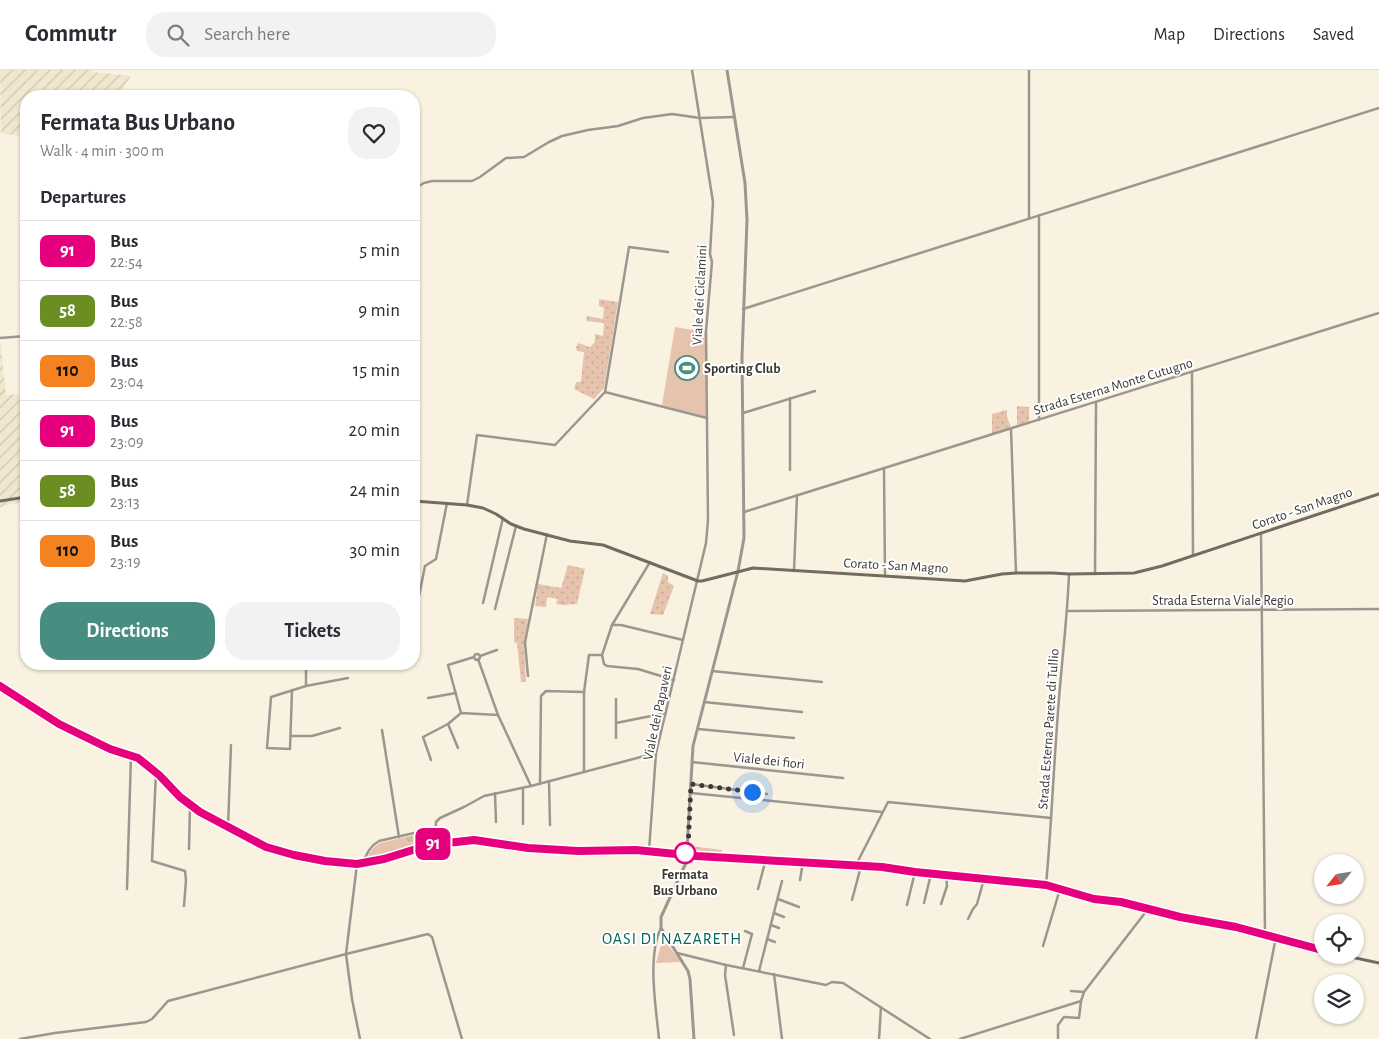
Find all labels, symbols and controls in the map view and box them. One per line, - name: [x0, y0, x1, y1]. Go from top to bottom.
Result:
- search box: [146, 12, 496, 57]
- icon: search: [164, 21, 192, 49]
- text: Commutr: [25, 22, 116, 46]
- text: Search here: [204, 25, 290, 44]
- text: Map: [1154, 26, 1185, 44]
- text: Directions: [1213, 26, 1285, 44]
- text: Saved: [1313, 26, 1354, 44]
- button: heart: [348, 107, 400, 159]
- text: Fermata Bus Urbano: [40, 111, 235, 135]
- text: Walk · 4 min · 300 m: [40, 143, 164, 159]
- text: Departures: [40, 188, 126, 207]
- text: Bus: [110, 232, 138, 251]
- text: 5 min: [359, 241, 400, 260]
- text: 91: [60, 242, 75, 260]
- street label: Viale dei Ciclamini: [690, 245, 710, 346]
- text: 22:54: [110, 254, 143, 270]
- text: Bus: [110, 292, 138, 311]
- text: 9 min: [358, 301, 400, 320]
- text: 58: [59, 302, 76, 320]
- text: 22:58: [110, 314, 143, 330]
- text: Bus: [110, 352, 138, 371]
- sports icon: Sporting Club: [674, 355, 700, 381]
- street label: Strada Esterna Monte Cutugno: [1032, 356, 1195, 418]
- text: 15 min: [353, 361, 400, 380]
- text: 110: [56, 362, 79, 380]
- place label: Sporting Club: [704, 362, 781, 376]
- text: 23:04: [110, 374, 144, 390]
- text: Bus: [110, 412, 138, 431]
- text: 20 min: [349, 421, 400, 440]
- text: 91: [60, 422, 75, 440]
- text: 23:09: [110, 434, 144, 450]
- text: Bus: [110, 472, 138, 491]
- text: 24 min: [349, 481, 400, 500]
- text: 58: [59, 482, 76, 500]
- street label: Corato - San Magno: [1250, 485, 1354, 533]
- text: 23:13: [110, 494, 140, 510]
- text: Bus: [110, 532, 138, 551]
- text: 30 min: [349, 541, 400, 560]
- text: 110: [56, 542, 79, 560]
- text: 23:19: [110, 554, 141, 570]
- street label: Corato - San Magno: [843, 556, 949, 576]
- street label: Strada Esterna Viale Regio: [1152, 594, 1294, 608]
- button: Directions: [40, 602, 215, 660]
- button: Tickets: [225, 602, 400, 660]
- street label: Strada Esterna Parete di Tullio: [1036, 648, 1062, 810]
- street label: Viale dei Papaveri: [641, 665, 675, 762]
- street label: Viale dei fiori: [732, 750, 805, 772]
- your location: [740, 780, 765, 805]
- line badge: 91: [410, 828, 456, 860]
- text: 91: [425, 835, 441, 853]
- marker: Fermata Bus Urbano: [674, 842, 696, 864]
- north arrow: [1314, 854, 1364, 904]
- map controls: [1314, 854, 1364, 1024]
- place label: Fermata Bus Urbano: [653, 868, 717, 898]
- button: locate: [1314, 914, 1364, 964]
- district label: OASI DI NAZARETH: [602, 931, 742, 947]
- button: layers: [1314, 974, 1364, 1024]

